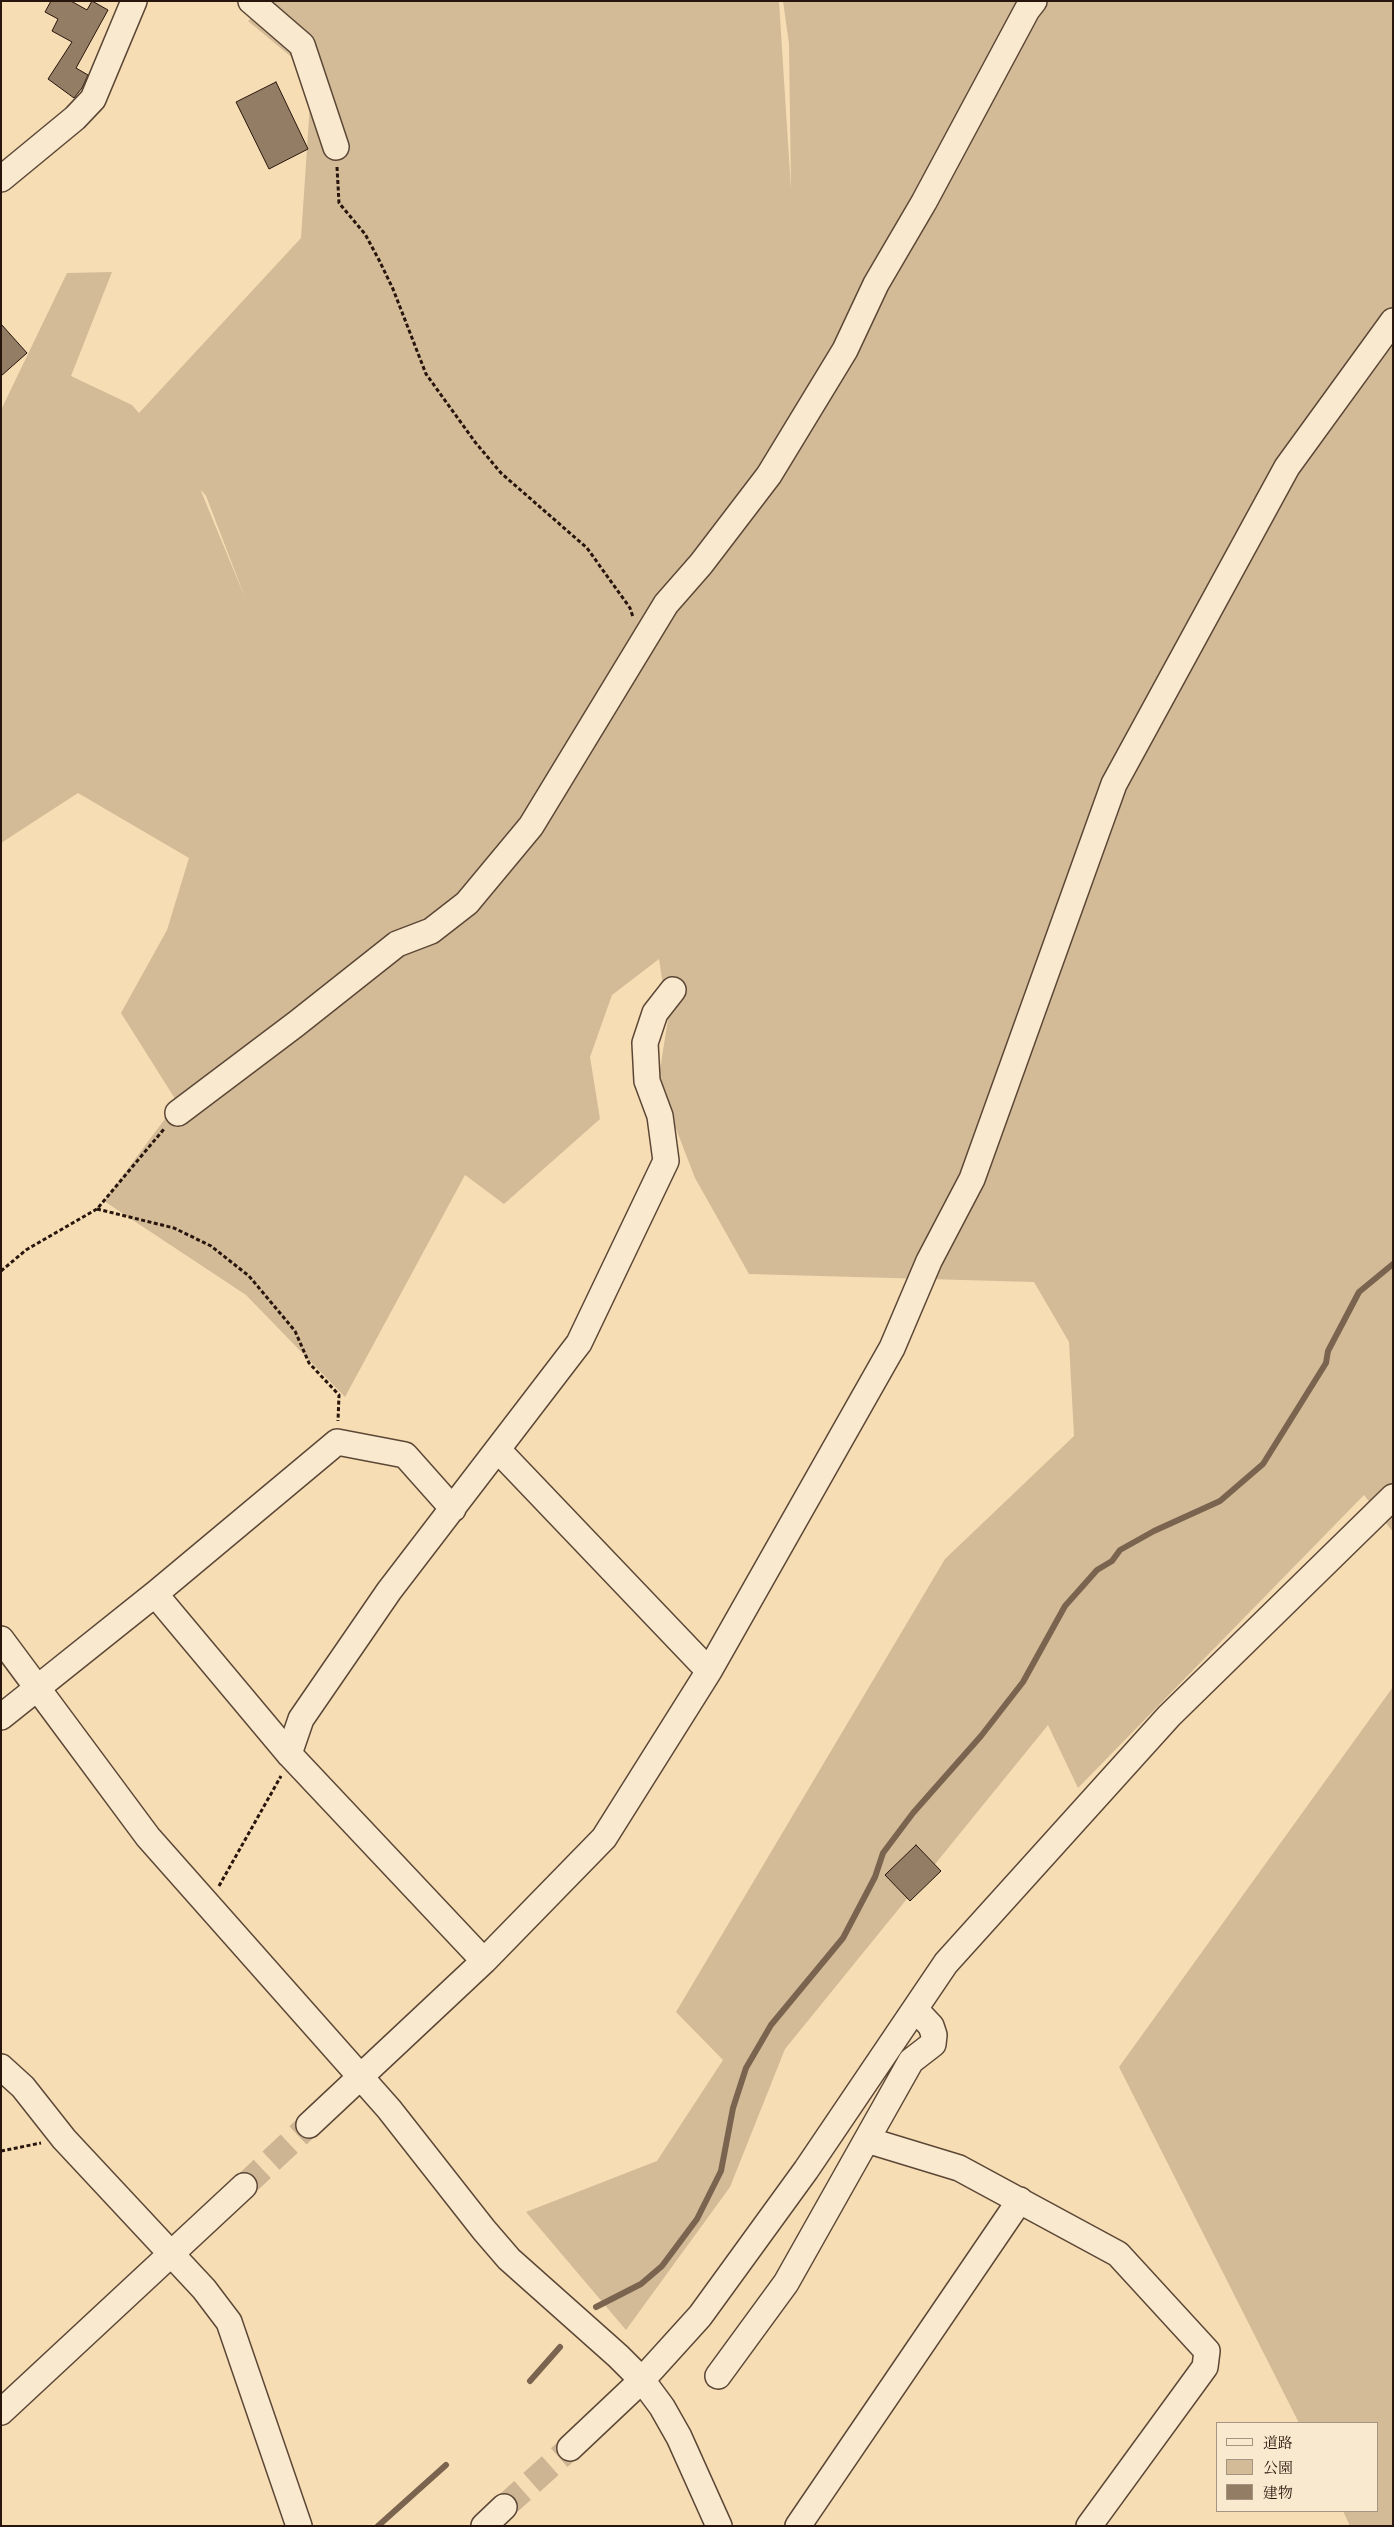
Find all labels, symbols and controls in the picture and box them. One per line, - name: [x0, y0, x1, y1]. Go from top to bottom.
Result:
- legend: [1216, 2422, 1379, 2512]
- text: 道路: [1263, 2433, 1293, 2452]
- text: 公園: [1263, 2458, 1293, 2477]
- text: 建物: [1263, 2483, 1293, 2502]

